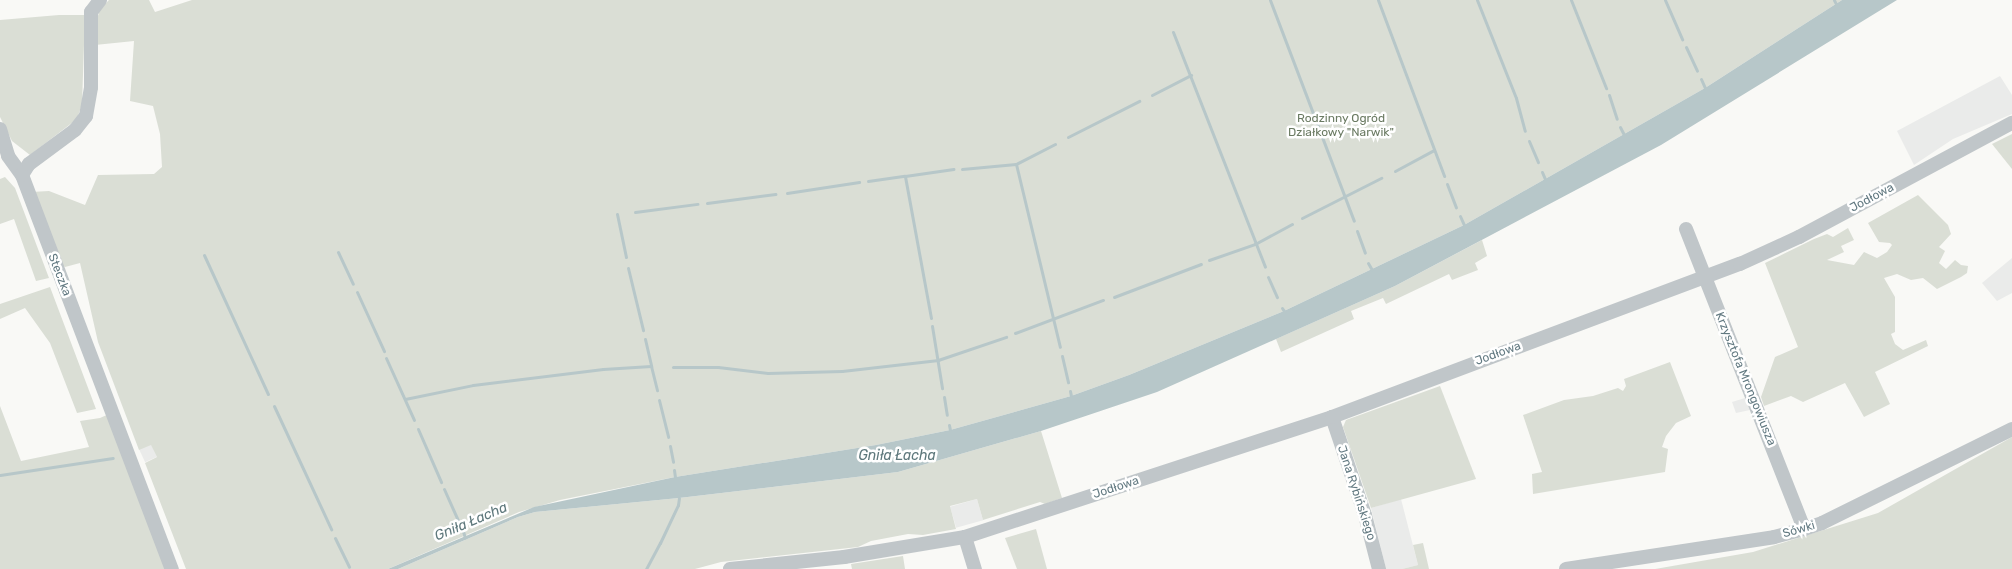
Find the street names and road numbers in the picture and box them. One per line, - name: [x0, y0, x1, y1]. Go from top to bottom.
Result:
- street label: Jodłowa: [1848, 180, 1896, 216]
- street label: Steczka: [44, 252, 74, 298]
- street label: Krzysztofa Mrongowiusza: [1712, 310, 1778, 448]
- street label: Jodłowa: [1473, 339, 1523, 369]
- street label: Jana Rybińskiego: [1334, 444, 1378, 542]
- street label: Jodłowa: [1091, 474, 1141, 502]
- street label: Sówki: [1781, 519, 1817, 541]

